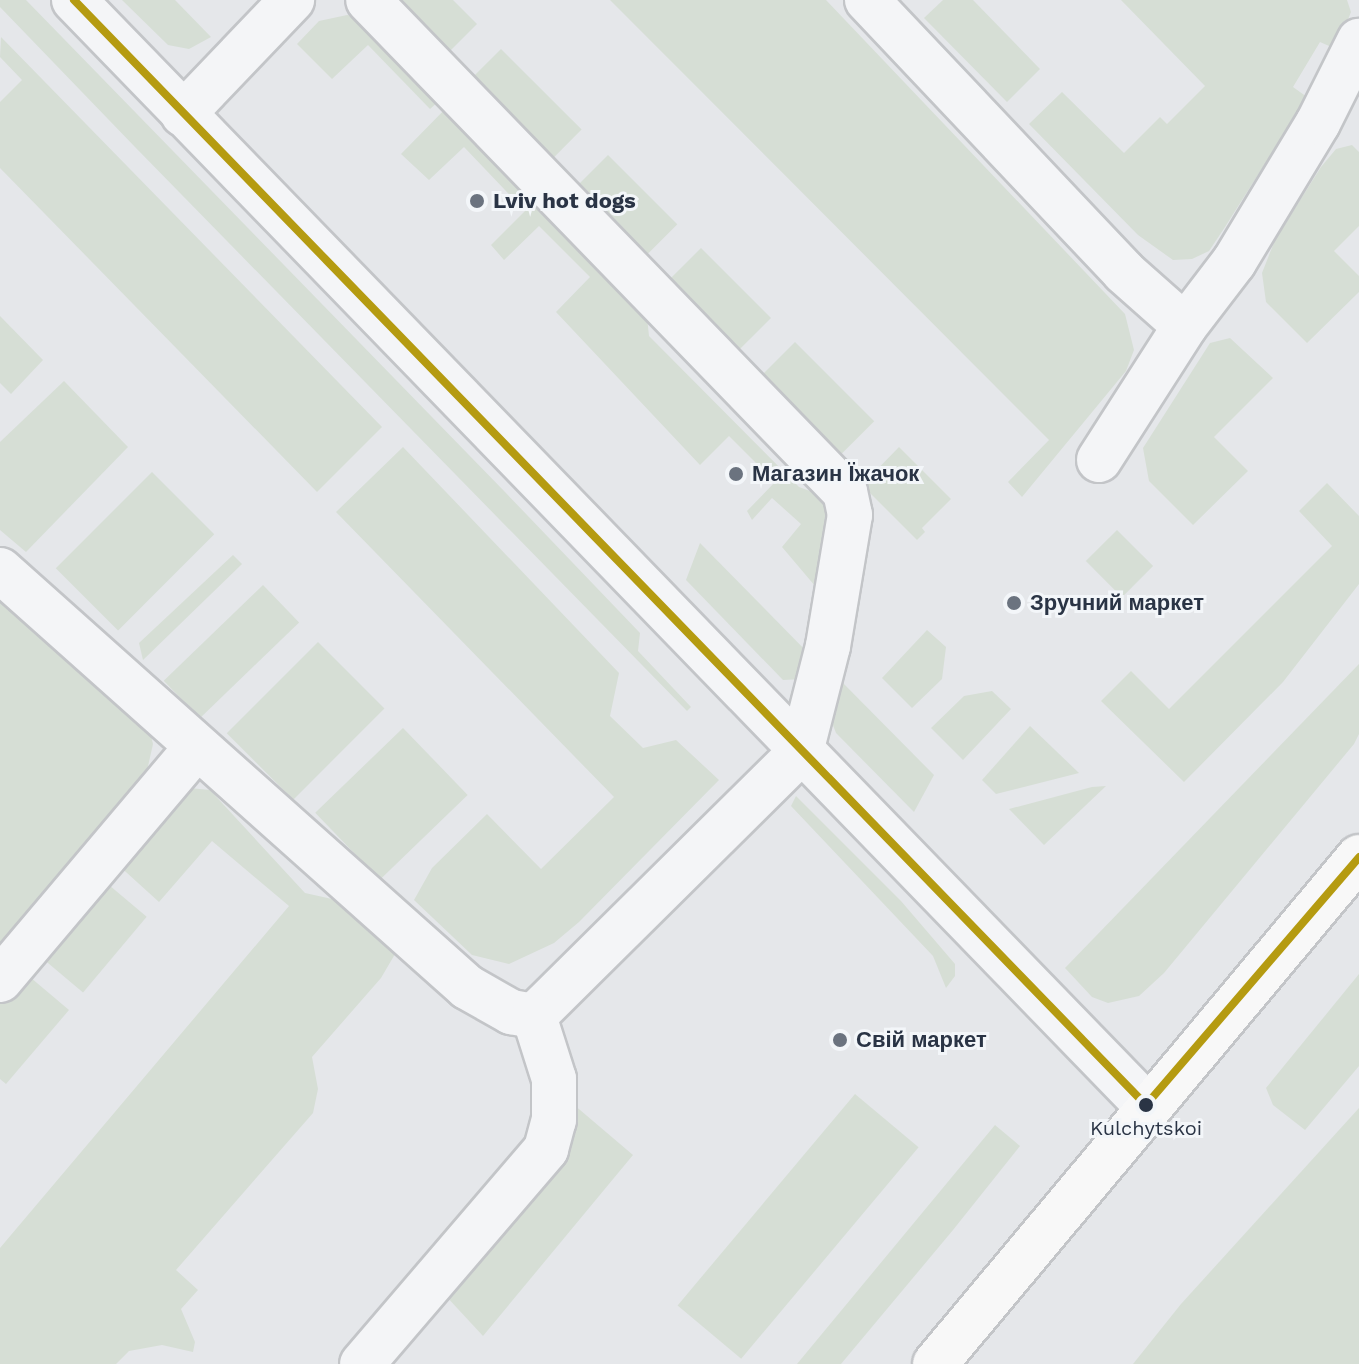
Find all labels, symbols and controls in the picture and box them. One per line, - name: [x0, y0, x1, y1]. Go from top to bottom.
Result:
- place label: Lviv hot dogs: [493, 188, 636, 214]
- marker: Lviv hot dogs: [468, 192, 486, 210]
- place label: Магазин Їжачок: [752, 461, 919, 487]
- marker: Магазин Їжачок: [727, 465, 745, 483]
- place label: Зручний маркет: [1030, 590, 1204, 616]
- marker: Зручний маркет: [1005, 594, 1023, 612]
- place label: Свій маркет: [856, 1027, 987, 1053]
- marker: Свій маркет: [831, 1031, 849, 1049]
- marker: Kulchytskoi: [1138, 1097, 1154, 1113]
- place label: Kulchytskoi: [1090, 1116, 1202, 1140]

